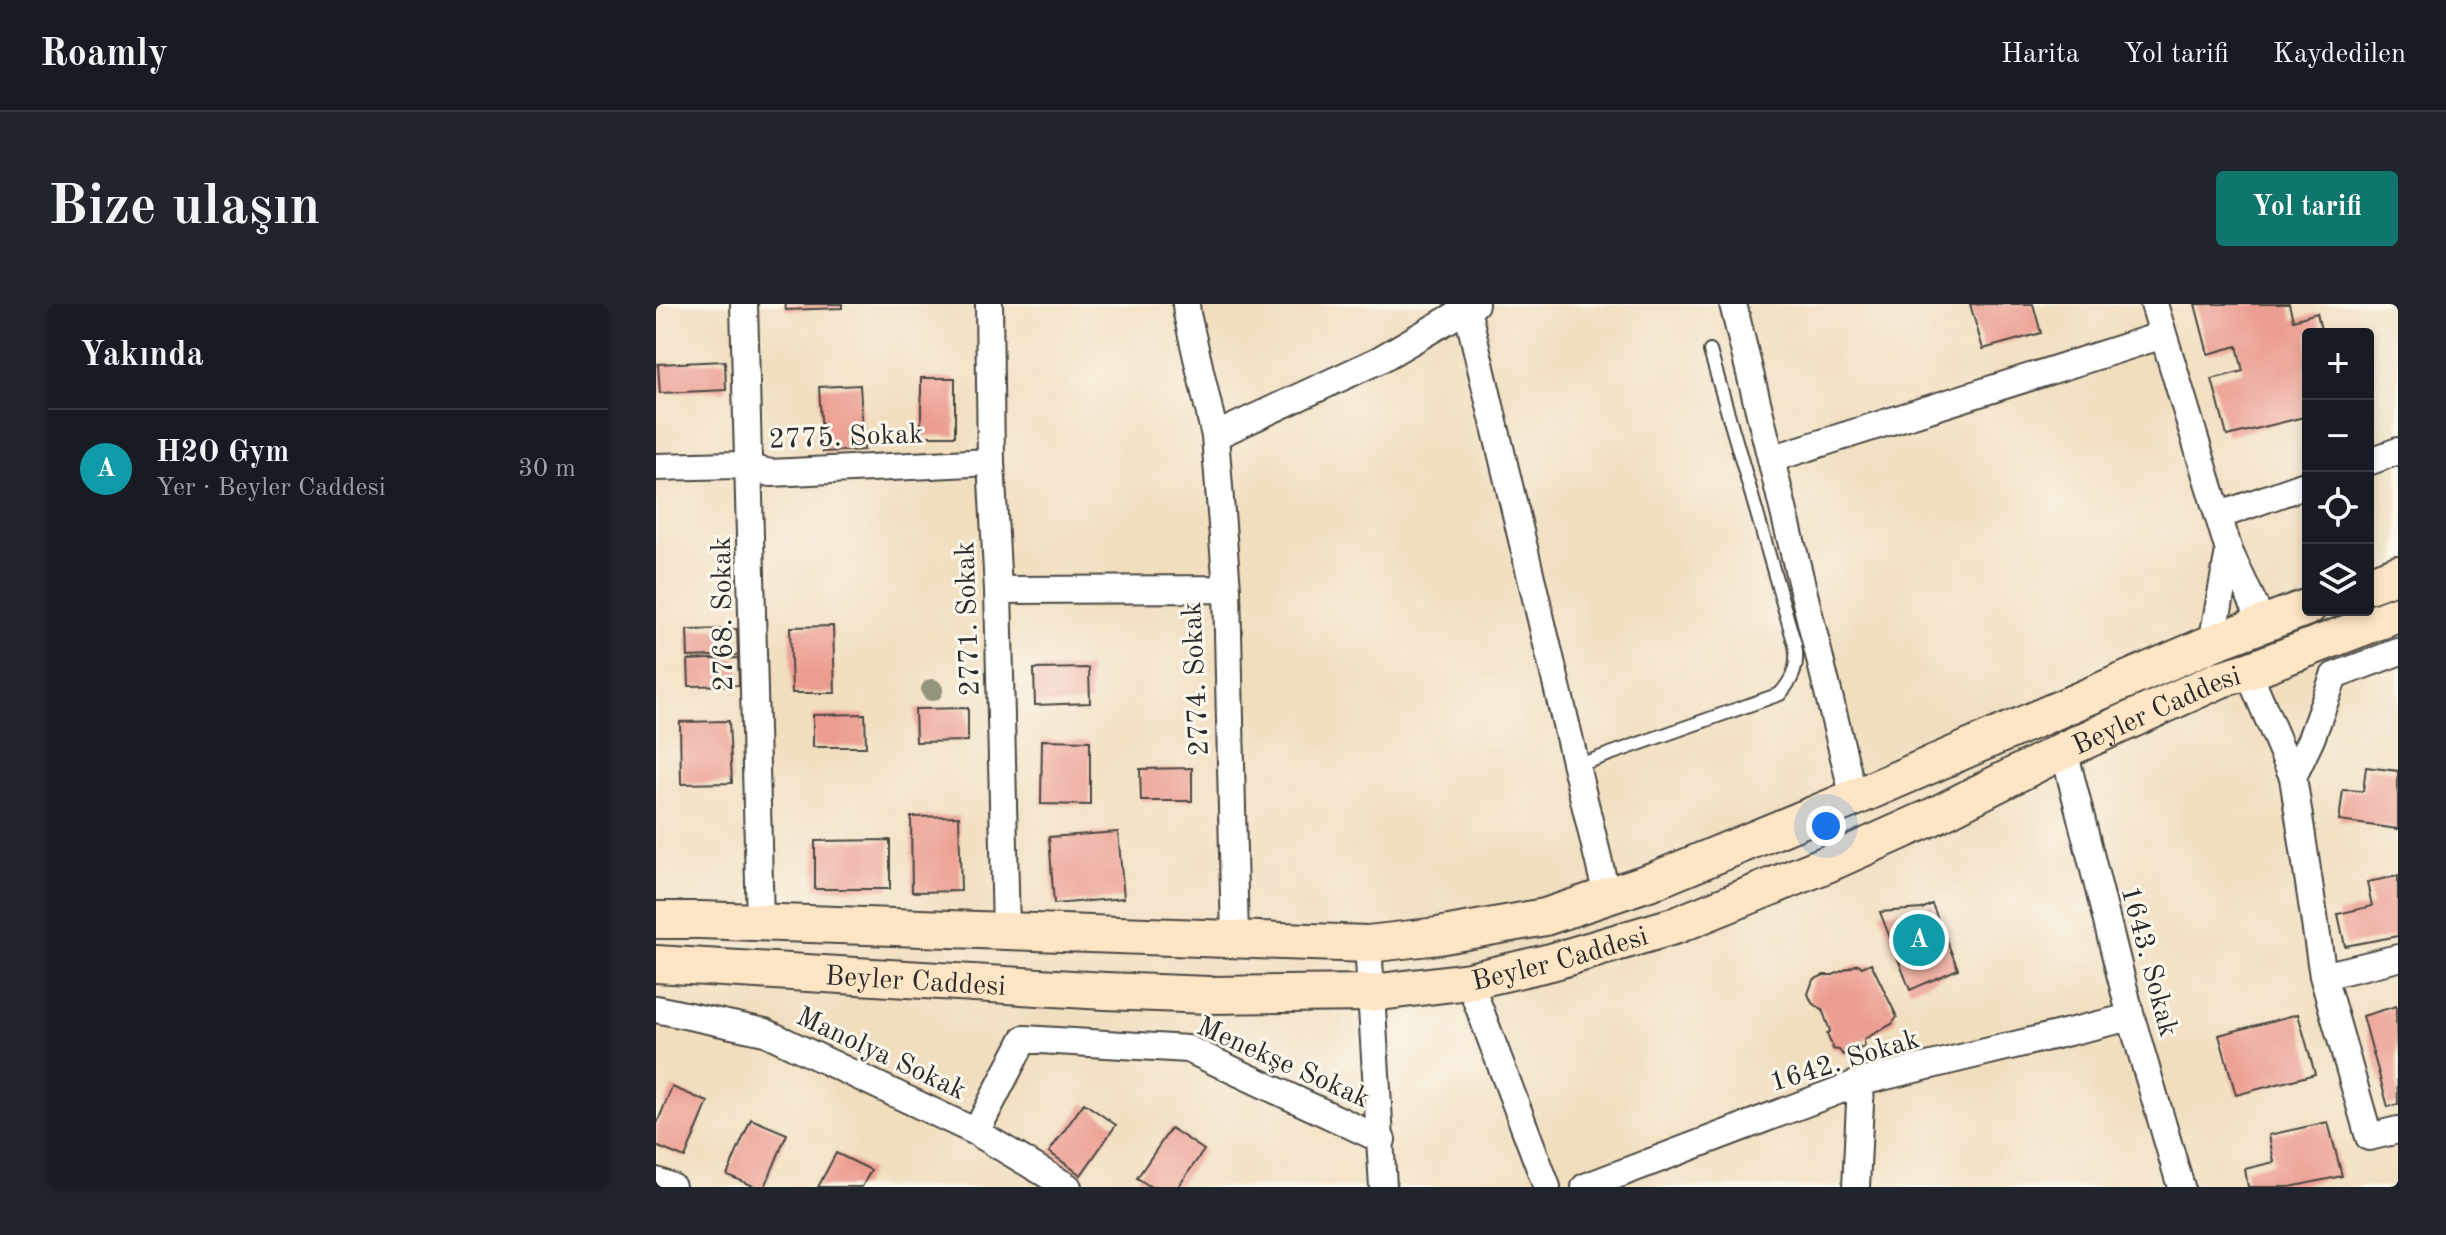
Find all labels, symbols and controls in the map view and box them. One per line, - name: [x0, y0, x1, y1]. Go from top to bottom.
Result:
- text: Roamly: [40, 36, 168, 74]
- text: Harita: [2001, 41, 2080, 69]
- text: Yol tarifi: [2124, 41, 2229, 69]
- text: Kaydedilen: [2273, 41, 2406, 69]
- button: Yol tarifi: [2216, 171, 2398, 246]
- text: Bize ulaşın: [48, 180, 321, 236]
- map controls: [2302, 328, 2374, 616]
- button: +: [2302, 328, 2374, 400]
- text: Yakında: [80, 339, 204, 373]
- button: −: [2302, 400, 2374, 472]
- street label: 2775. Sokak: [768, 421, 924, 455]
- text: H2O Gym: [156, 438, 289, 468]
- text: A: [96, 456, 116, 482]
- text: 30 m: [518, 456, 576, 482]
- button: locate: [2302, 472, 2374, 544]
- text: Yer · Beyler Caddesi: [156, 475, 386, 501]
- street label: 2768. Sokak: [709, 536, 739, 692]
- street label: 2771. Sokak: [952, 541, 986, 697]
- button: layers: [2302, 544, 2374, 616]
- street label: 2774. Sokak: [1179, 601, 1215, 757]
- street label: Beyler Caddesi: [2069, 663, 2244, 761]
- your location: [1806, 806, 1846, 846]
- street label: 1643. Sokak: [2115, 883, 2182, 1040]
- pin: A: [1893, 910, 1945, 970]
- street label: Beyler Caddesi: [1469, 923, 1652, 997]
- street label: Beyler Caddesi: [824, 963, 1007, 1002]
- street label: Manolya Sokak: [792, 1003, 970, 1106]
- street label: Menekşe Sokak: [1192, 1013, 1373, 1114]
- street label: 1642. Sokak: [1767, 1026, 1923, 1098]

